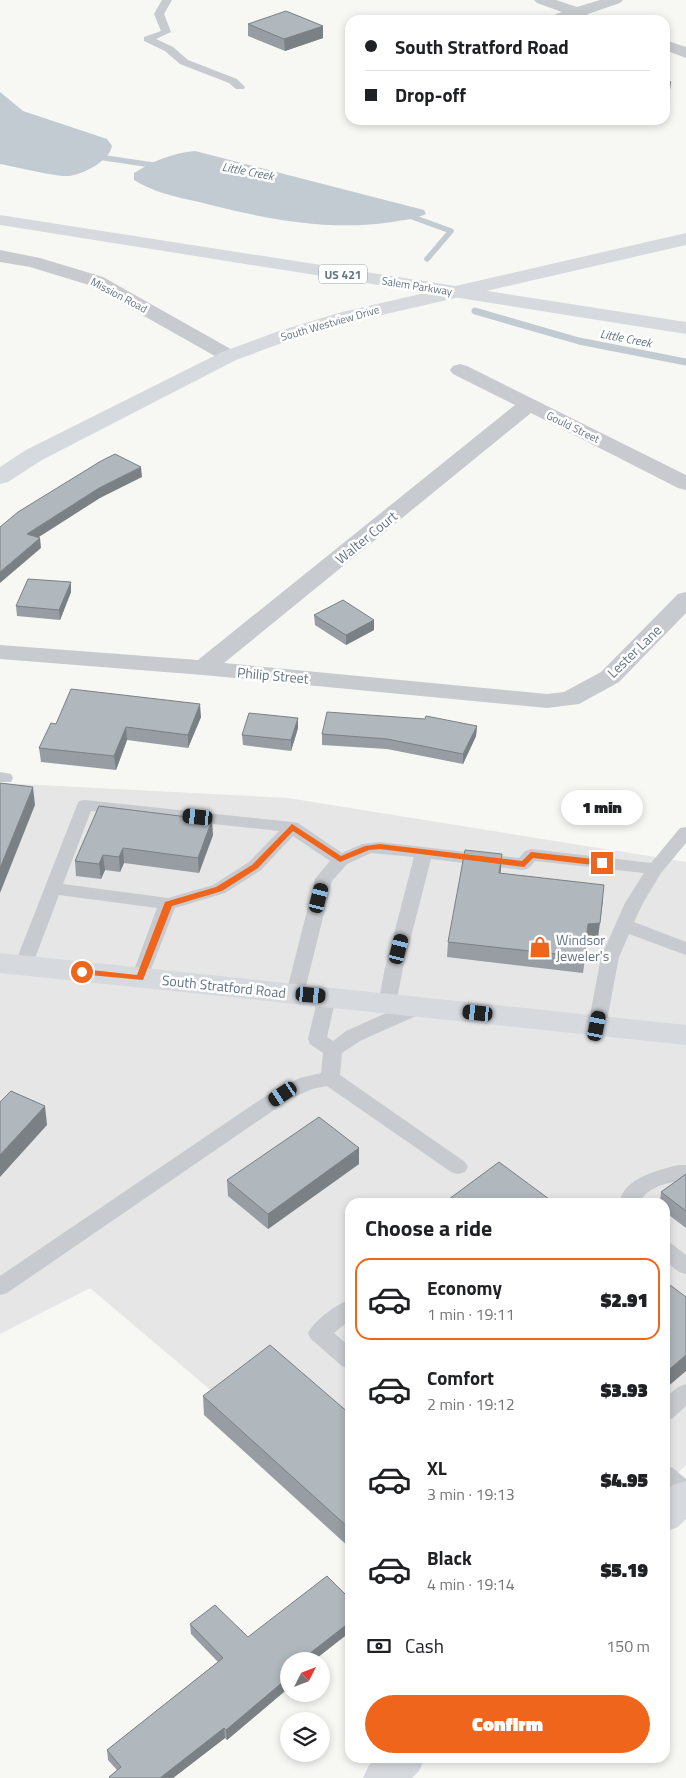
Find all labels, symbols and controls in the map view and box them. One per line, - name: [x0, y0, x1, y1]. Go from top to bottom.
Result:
- text: South Stratford Road: [395, 32, 569, 61]
- text: Drop-off: [395, 80, 466, 109]
- water label: Little Creek: [221, 157, 277, 186]
- road number: US 421: [319, 264, 367, 284]
- street label: Mission Road: [88, 273, 150, 317]
- street label: Salem Parkway: [381, 273, 454, 300]
- street label: South Westview Drive: [279, 301, 382, 345]
- water label: Little Creek: [599, 324, 655, 353]
- street label: Gould Street: [544, 407, 602, 447]
- street label: Walter Court: [330, 505, 402, 569]
- street label: Lester Lane: [602, 620, 666, 682]
- street label: Philip Street: [236, 661, 310, 689]
- callout: 1 min: [561, 790, 643, 826]
- text: 1 min: [582, 795, 622, 819]
- car: [182, 808, 213, 826]
- route end: [591, 852, 613, 874]
- car: [308, 882, 329, 914]
- place label: Windsor Jeweler's: [556, 929, 609, 966]
- car: [388, 933, 409, 965]
- shop icon: Windsor Jeweler's: [527, 934, 553, 960]
- route start: [71, 961, 93, 983]
- street label: South Stratford Road: [161, 969, 287, 1003]
- car: [295, 986, 326, 1004]
- car: [462, 1004, 493, 1022]
- car: [586, 1010, 607, 1042]
- car: [266, 1079, 299, 1109]
- text: Choose a ride: [365, 1211, 492, 1245]
- text: Economy: [427, 1273, 502, 1302]
- icon: car: [367, 1277, 412, 1322]
- text: $2.91: [601, 1285, 648, 1314]
- text: 1 min · 19:11: [427, 1302, 515, 1326]
- text: Comfort: [427, 1363, 494, 1392]
- icon: car: [367, 1367, 412, 1412]
- text: $3.93: [601, 1375, 648, 1404]
- text: 2 min · 19:12: [427, 1392, 515, 1416]
- text: XL: [427, 1453, 447, 1482]
- icon: car: [367, 1457, 412, 1502]
- text: $4.95: [601, 1465, 648, 1494]
- text: 3 min · 19:13: [427, 1482, 515, 1506]
- text: Black: [427, 1543, 472, 1572]
- icon: car: [367, 1547, 412, 1592]
- text: $5.19: [601, 1555, 648, 1584]
- text: 4 min · 19:14: [427, 1572, 515, 1596]
- text: Cash: [405, 1631, 444, 1660]
- icon: cash: [365, 1632, 393, 1660]
- text: 150 m: [606, 1634, 650, 1658]
- north arrow: [280, 1652, 330, 1702]
- map controls: [280, 1652, 330, 1762]
- button: Confirm: [365, 1695, 650, 1753]
- button: layers: [280, 1712, 330, 1762]

